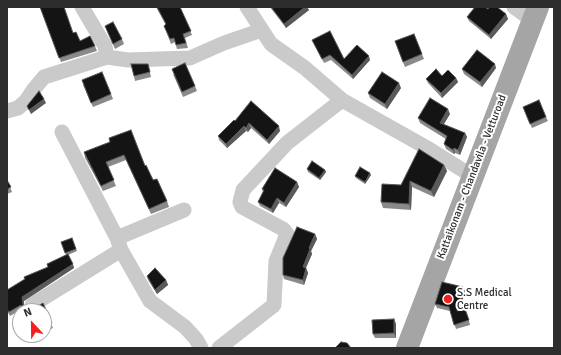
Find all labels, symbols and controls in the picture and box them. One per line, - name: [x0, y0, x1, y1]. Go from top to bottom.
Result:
- street label: Kattaikonam - Chandavila - Vetturoad: [434, 93, 510, 261]
- place label: S.S Medical Centre: [457, 286, 512, 312]
- marker: S.S Medical Centre: [442, 293, 454, 305]
- north arrow: [12, 303, 52, 343]
- text: N: [22, 305, 34, 320]

